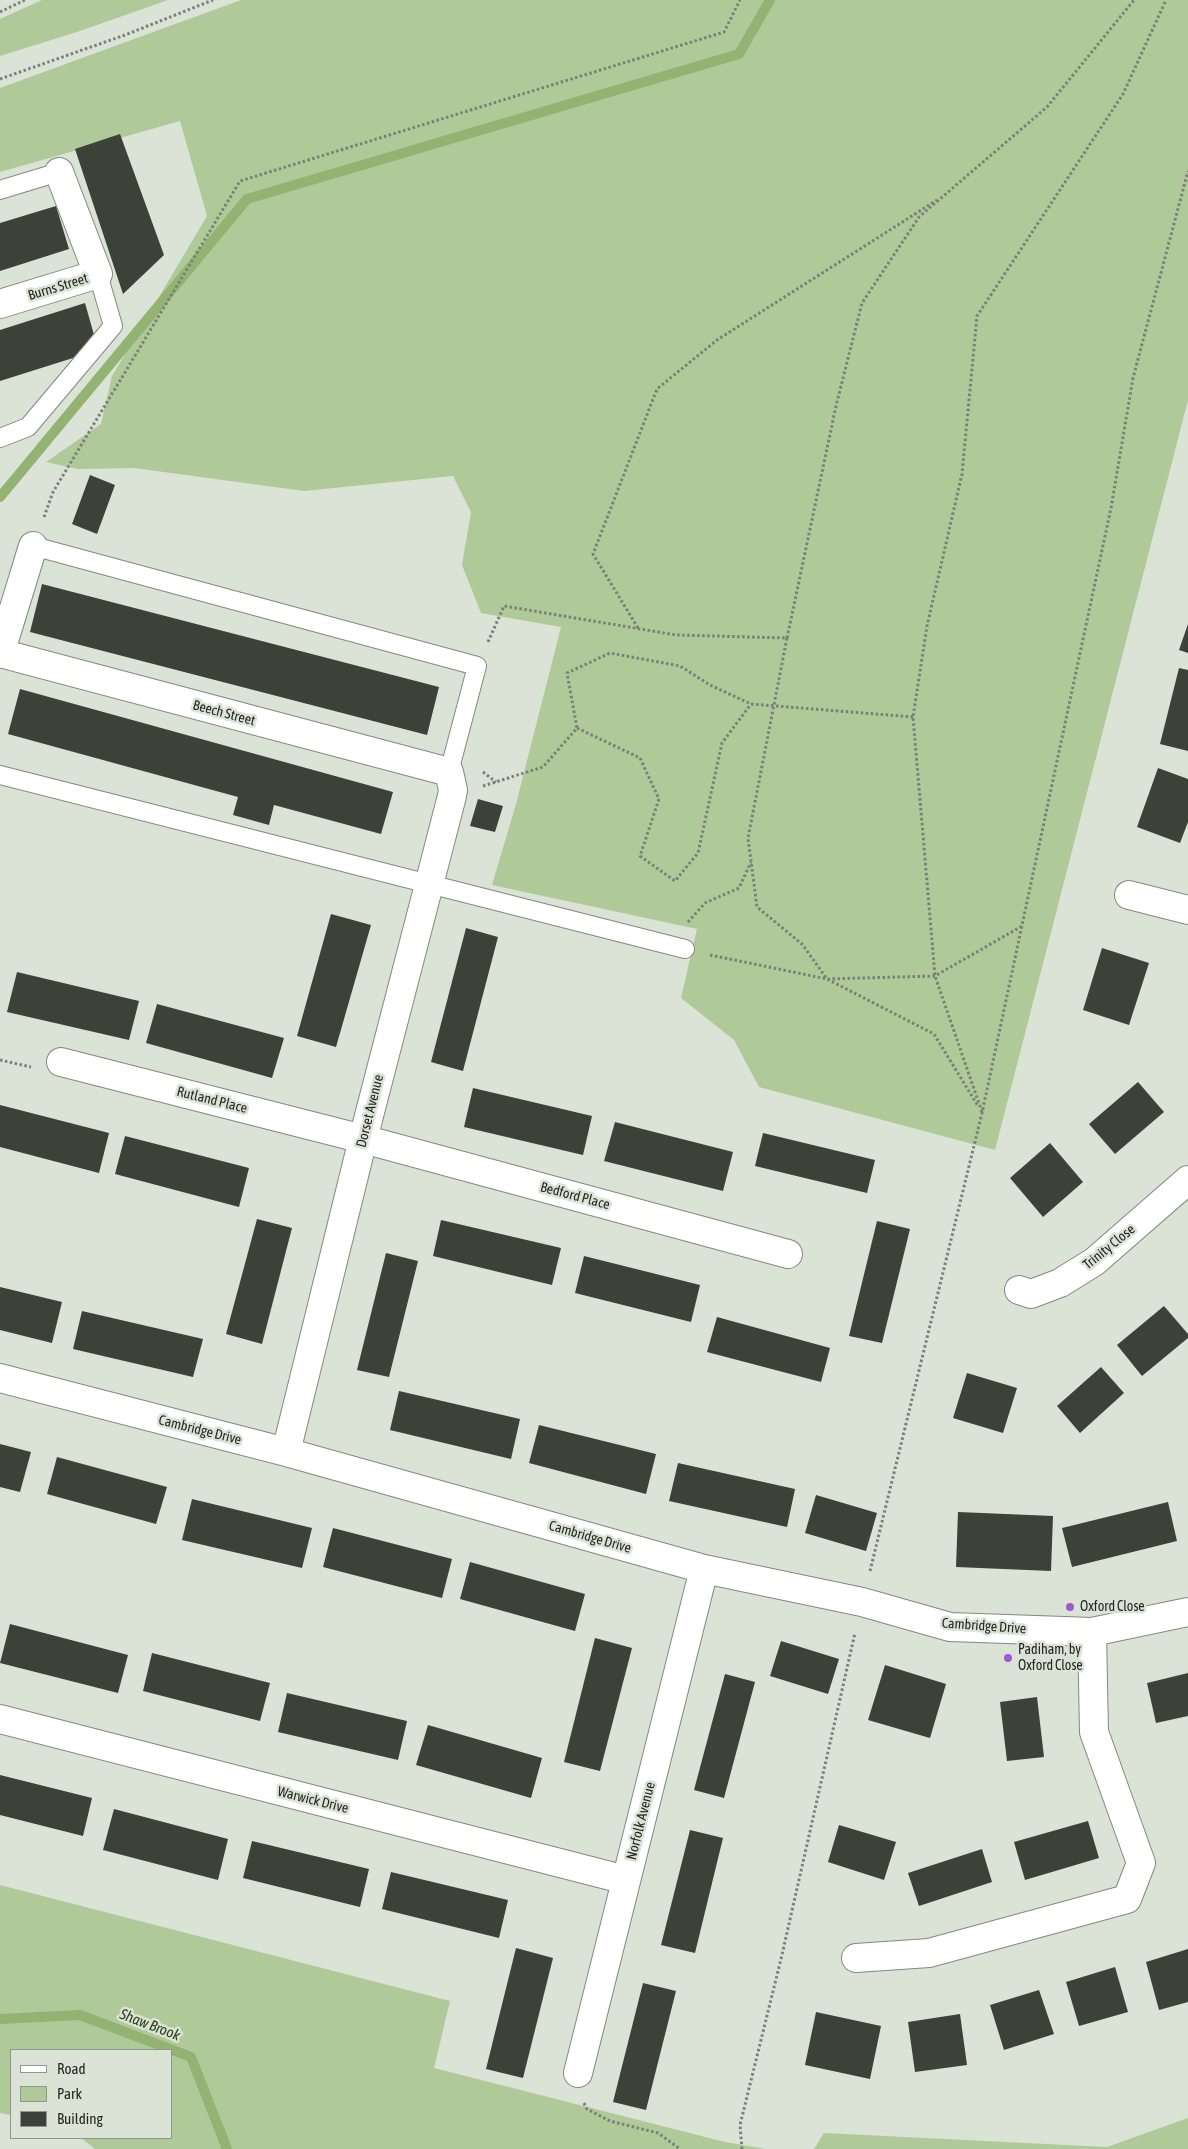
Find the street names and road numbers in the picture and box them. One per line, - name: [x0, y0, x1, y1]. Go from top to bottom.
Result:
- street label: Burns Street: [26, 270, 90, 304]
- street label: Beech Street: [191, 697, 257, 729]
- street label: Dorset Avenue: [353, 1073, 387, 1149]
- street label: Rutland Place: [175, 1083, 249, 1117]
- street label: Bedford Place: [538, 1179, 612, 1213]
- street label: Trinity Close: [1080, 1221, 1138, 1273]
- street label: Cambridge Drive: [157, 1412, 243, 1448]
- street label: Cambridge Drive: [547, 1517, 633, 1557]
- street label: Cambridge Drive: [941, 1615, 1027, 1637]
- street label: Norfolk Avenue: [623, 1780, 659, 1862]
- street label: Warwick Drive: [276, 1783, 350, 1817]

